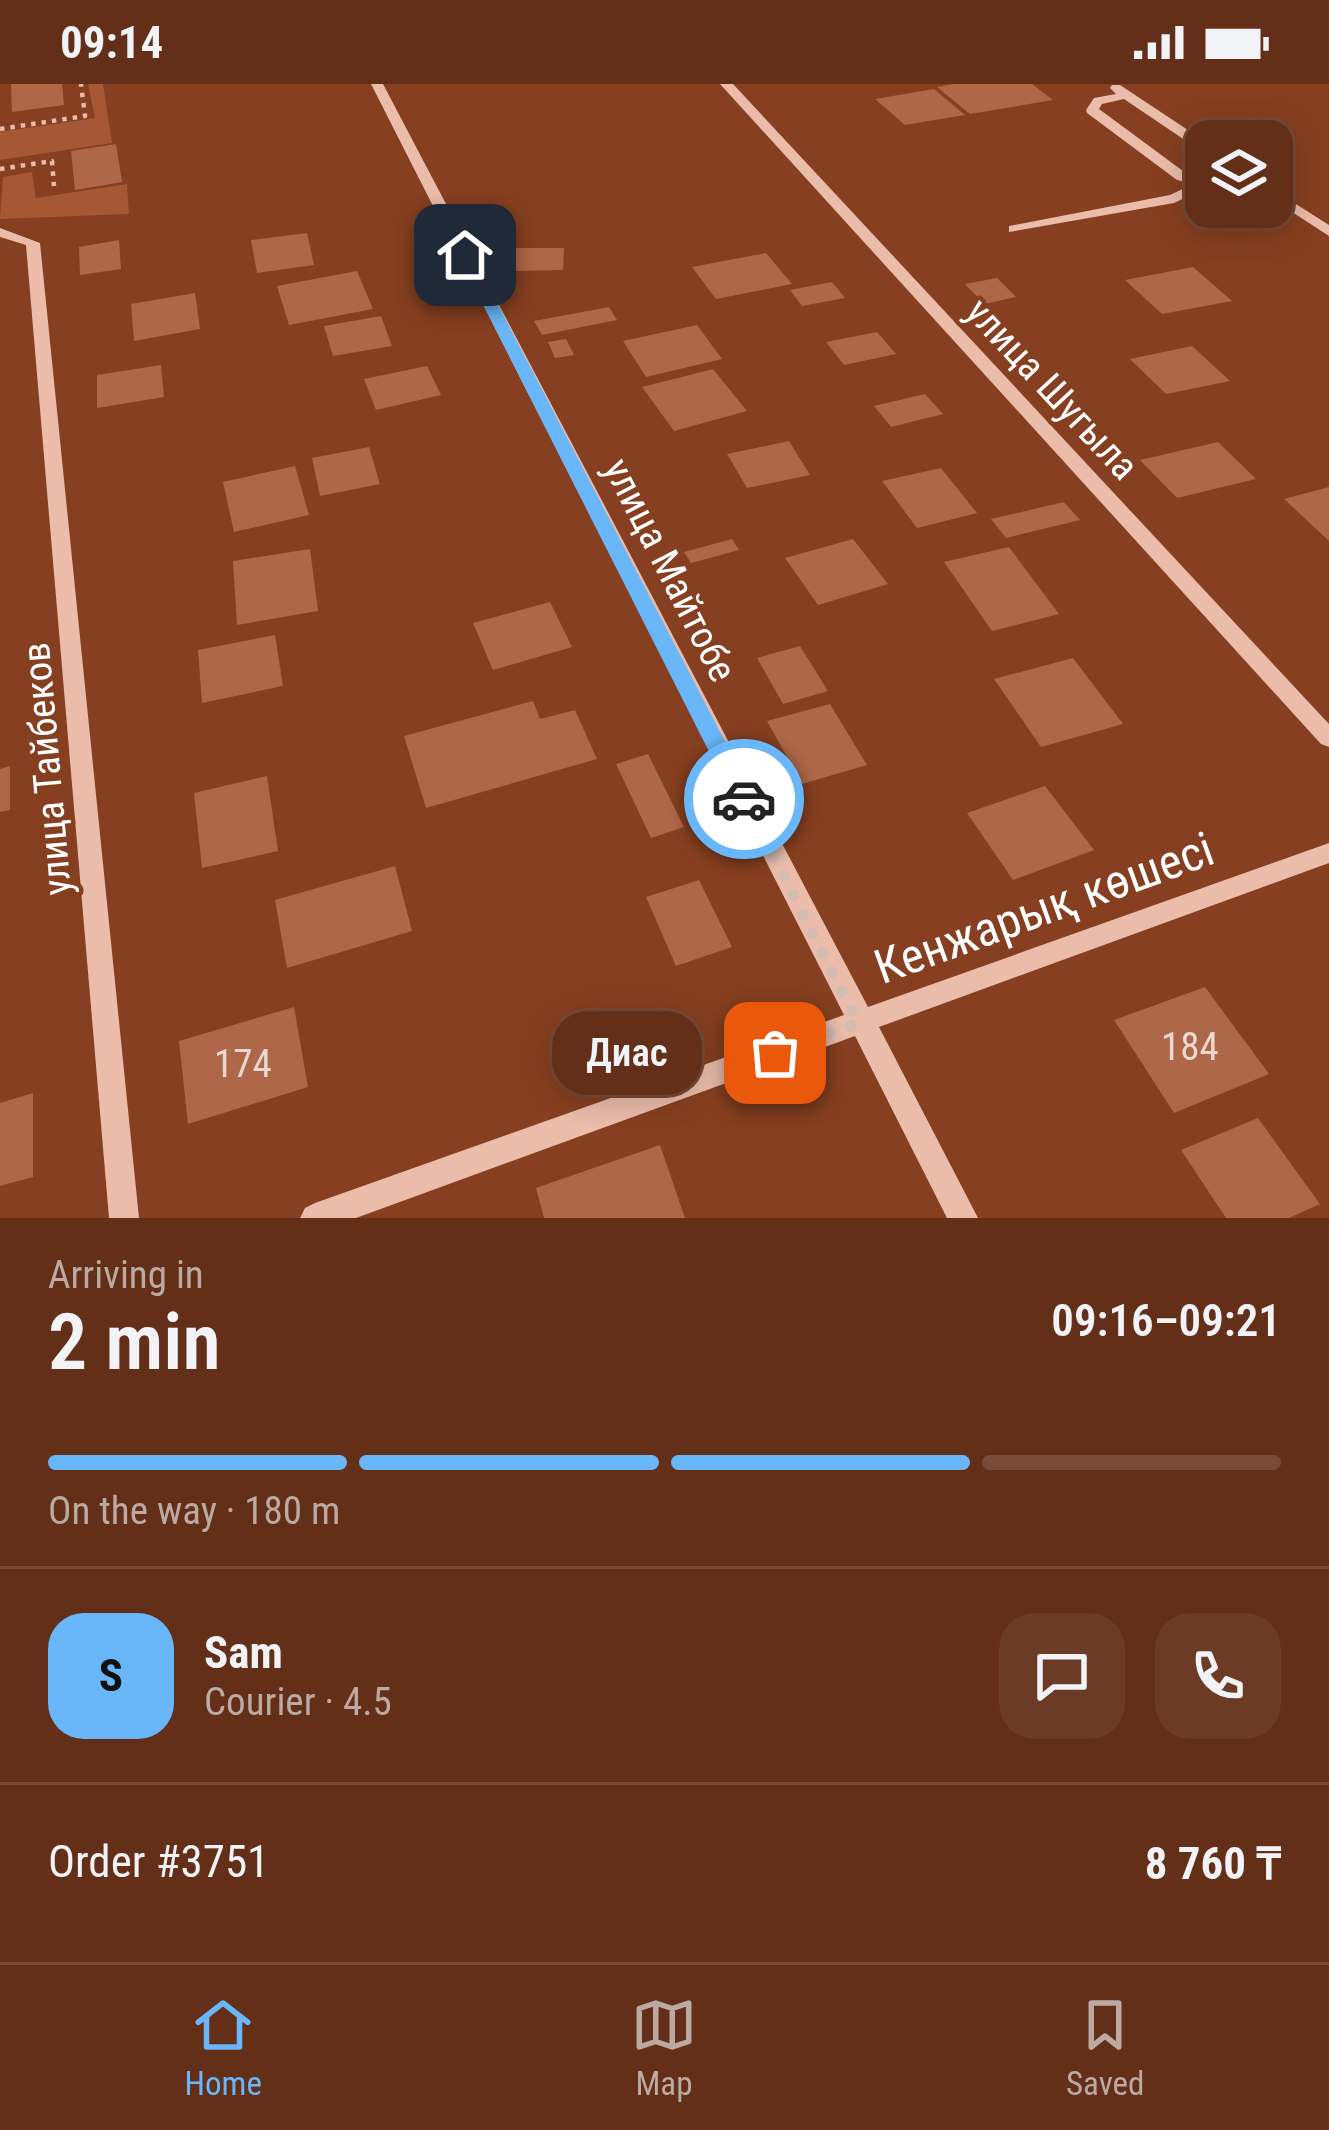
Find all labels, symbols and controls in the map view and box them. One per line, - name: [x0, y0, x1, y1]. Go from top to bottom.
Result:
- text: 09:14: [60, 16, 163, 69]
- map controls: [1185, 120, 1293, 228]
- button: layers: [1185, 120, 1293, 228]
- pin: [414, 204, 516, 306]
- icon: home: [432, 222, 498, 288]
- street label: улица Шугыла: [956, 289, 1148, 489]
- street label: улица Майтобе: [594, 451, 746, 689]
- street label: улица Тайбеков: [13, 640, 81, 898]
- courier: [684, 739, 804, 859]
- icon: car: [711, 766, 777, 832]
- street label: Кенжарық көшесі: [867, 820, 1221, 996]
- pin: [724, 1002, 826, 1104]
- callout: Диас: [553, 1011, 703, 1095]
- icon: bag: [742, 1020, 808, 1086]
- house number: 184: [1161, 1024, 1219, 1070]
- text: Диас: [586, 1030, 668, 1076]
- house number: 174: [214, 1041, 272, 1087]
- text: Arriving in: [48, 1252, 204, 1298]
- text: 09:16–09:21: [1051, 1294, 1281, 1347]
- text: 2 min: [48, 1297, 221, 1388]
- text: On the way · 180 m: [48, 1488, 340, 1534]
- button: chat: [999, 1613, 1125, 1739]
- button: phone: [1155, 1613, 1281, 1739]
- text: Sam: [204, 1626, 283, 1679]
- text: S: [99, 1649, 123, 1702]
- text: Courier · 4.5: [204, 1679, 392, 1725]
- text: Order #3751: [48, 1835, 269, 1888]
- text: 8 760 ₸: [1145, 1837, 1281, 1890]
- tab: Home: [185, 1992, 262, 2103]
- tab: Map: [631, 1992, 697, 2103]
- tab: Saved: [1066, 1992, 1144, 2103]

